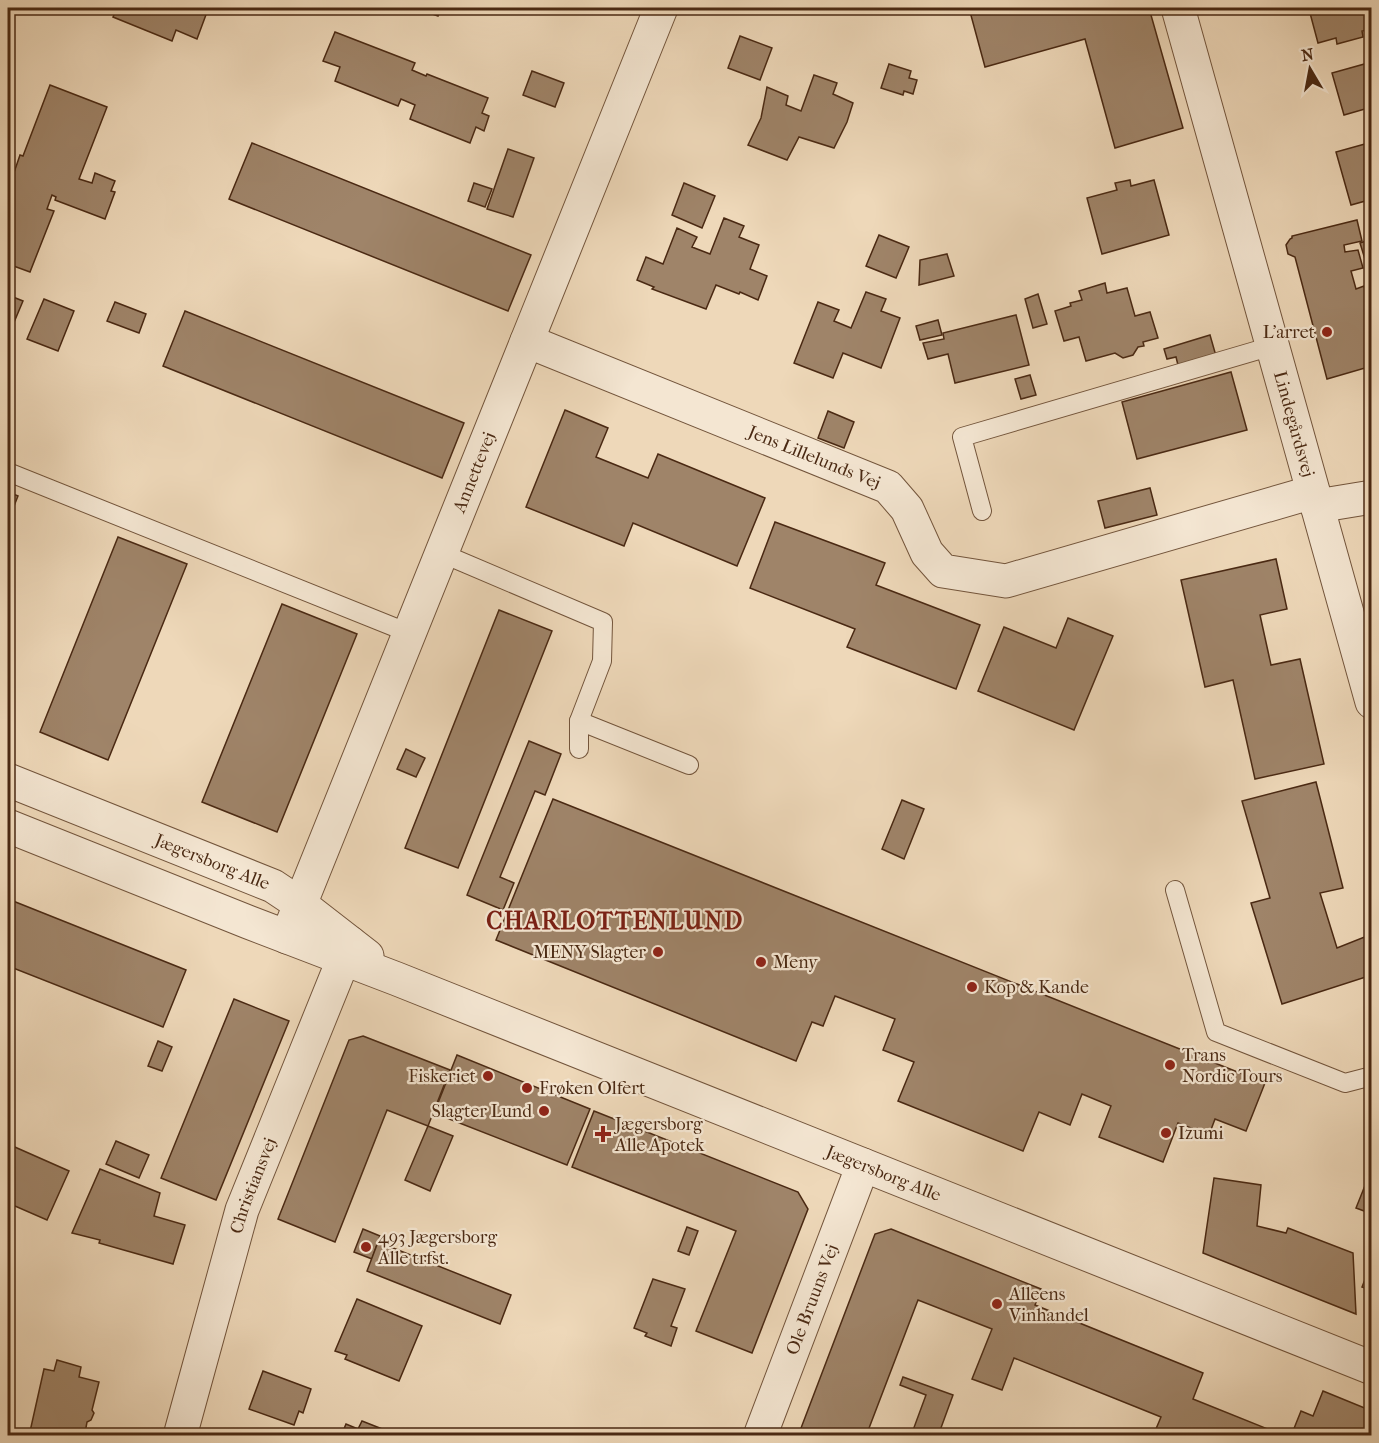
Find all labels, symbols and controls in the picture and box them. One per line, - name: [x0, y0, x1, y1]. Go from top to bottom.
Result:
- north arrow: [1280, 39, 1340, 99]
- text: N: [1300, 44, 1316, 65]
- place label: L'arret: [1263, 322, 1316, 343]
- marker: L'arret: [1320, 325, 1334, 339]
- street label: Lindegårdsvej: [1269, 369, 1319, 480]
- street label: Jens Lillelunds Vej: [743, 421, 884, 494]
- street label: Annettevej: [449, 429, 500, 517]
- street label: Jægersborg Alle: [150, 829, 273, 895]
- district label: CHARLOTTENLUND: [486, 907, 744, 935]
- place label: MENY Slagter: [533, 942, 646, 963]
- marker: MENY Slagter: [651, 945, 665, 959]
- place label: Meny: [773, 952, 819, 973]
- marker: Meny: [754, 955, 768, 969]
- place label: Kop & Kande: [984, 977, 1089, 998]
- marker: Kop & Kande: [965, 980, 979, 994]
- place label: Trans Nordic Tours: [1182, 1045, 1283, 1087]
- marker: Trans Nordic Tours: [1163, 1058, 1177, 1072]
- place label: Fiskeriet: [408, 1066, 477, 1087]
- marker: Fiskeriet: [481, 1069, 495, 1083]
- place label: Frøken Olfert: [539, 1078, 646, 1099]
- marker: Frøken Olfert: [520, 1081, 534, 1095]
- place label: Slagter Lund: [431, 1101, 532, 1122]
- marker: Slagter Lund: [537, 1104, 551, 1118]
- place label: Jægersborg Alle Apotek: [613, 1114, 705, 1156]
- place label: Izumi: [1178, 1123, 1224, 1144]
- marker: Izumi: [1159, 1126, 1173, 1140]
- marker: Jægersborg Alle Apotek: [596, 1127, 610, 1141]
- street label: Christiansvej: [226, 1135, 281, 1236]
- street label: Jægersborg Alle: [821, 1141, 944, 1206]
- place label: 493 Jægersborg Alle trfst.: [377, 1227, 497, 1269]
- marker: 493 Jægersborg Alle trfst.: [359, 1240, 373, 1254]
- street label: Ole Bruuns Vej: [782, 1241, 843, 1358]
- place label: Alleens Vinhandel: [1008, 1284, 1089, 1326]
- marker: Alleens Vinhandel: [990, 1297, 1004, 1311]

